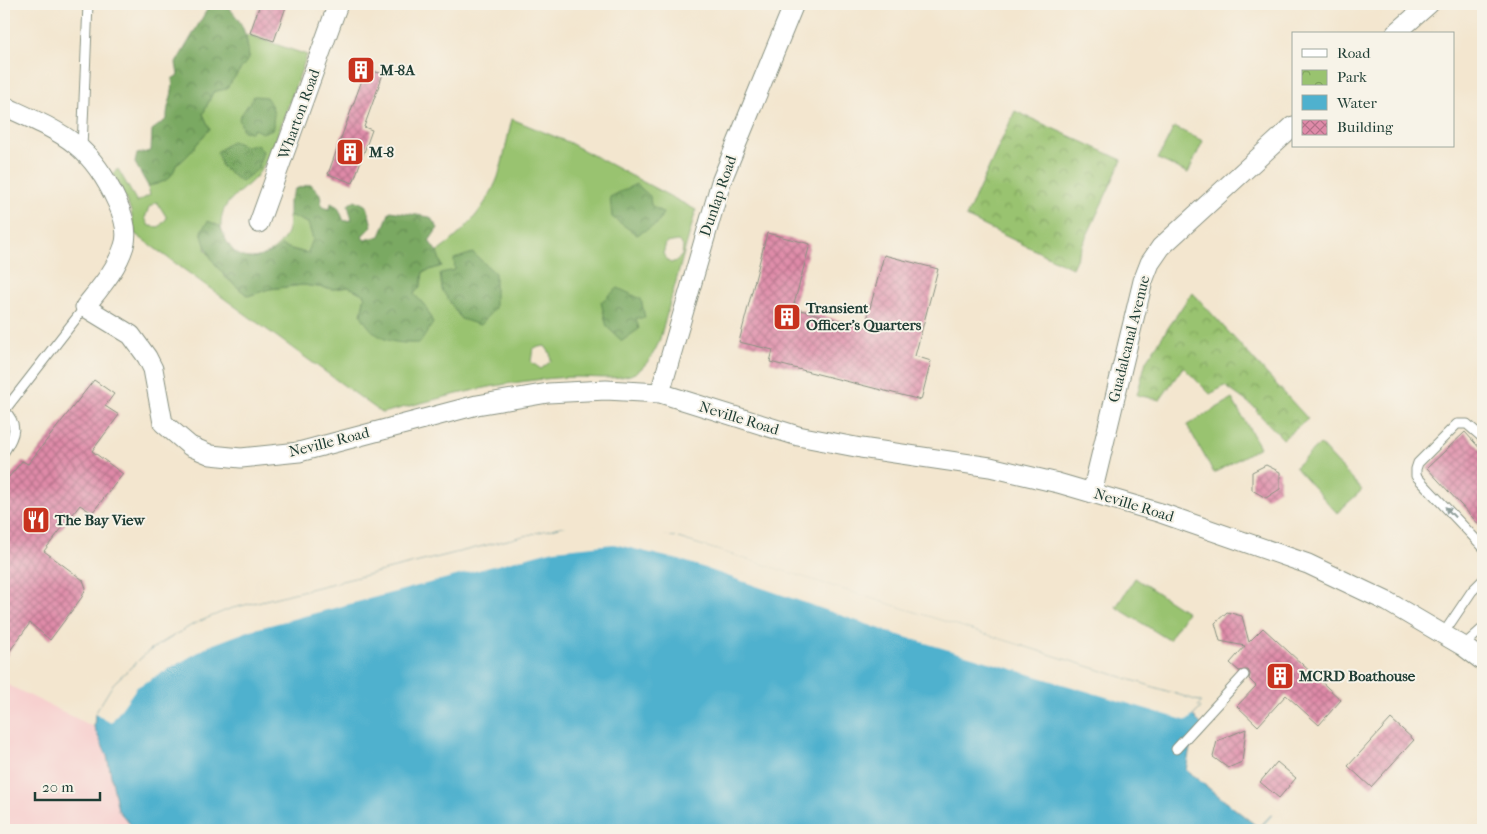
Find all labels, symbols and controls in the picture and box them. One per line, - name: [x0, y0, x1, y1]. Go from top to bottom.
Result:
- legend: [1292, 32, 1454, 148]
- text: Road: [1337, 44, 1371, 62]
- building icon: M-8A: [346, 55, 376, 85]
- place label: M-8A: [379, 61, 416, 79]
- street label: Wharton Road: [274, 66, 324, 163]
- text: Park: [1337, 68, 1367, 86]
- text: Water: [1336, 94, 1377, 112]
- text: Building: [1337, 118, 1394, 136]
- building icon: M-8: [335, 137, 365, 167]
- place label: M-8: [368, 143, 395, 161]
- street label: Dunlap Road: [696, 152, 741, 239]
- street label: Guadalcanal Avenue: [1105, 273, 1154, 404]
- place label: Transient Officer's Quarters: [805, 299, 922, 334]
- building icon: Transient Officer's Quarters: [772, 302, 802, 332]
- street label: Neville Road: [697, 397, 782, 439]
- street label: Neville Road: [287, 423, 372, 461]
- street label: Neville Road: [1092, 484, 1177, 526]
- restaurant icon: The Bay View: [21, 505, 51, 535]
- one-way arrow: [1444, 506, 1456, 518]
- place label: The Bay View: [54, 511, 145, 529]
- building icon: MCRD Boathouse: [1265, 661, 1295, 691]
- place label: MCRD Boathouse: [1298, 667, 1416, 685]
- scale bar: [35, 769, 100, 801]
- text: 20 m: [42, 778, 74, 796]

